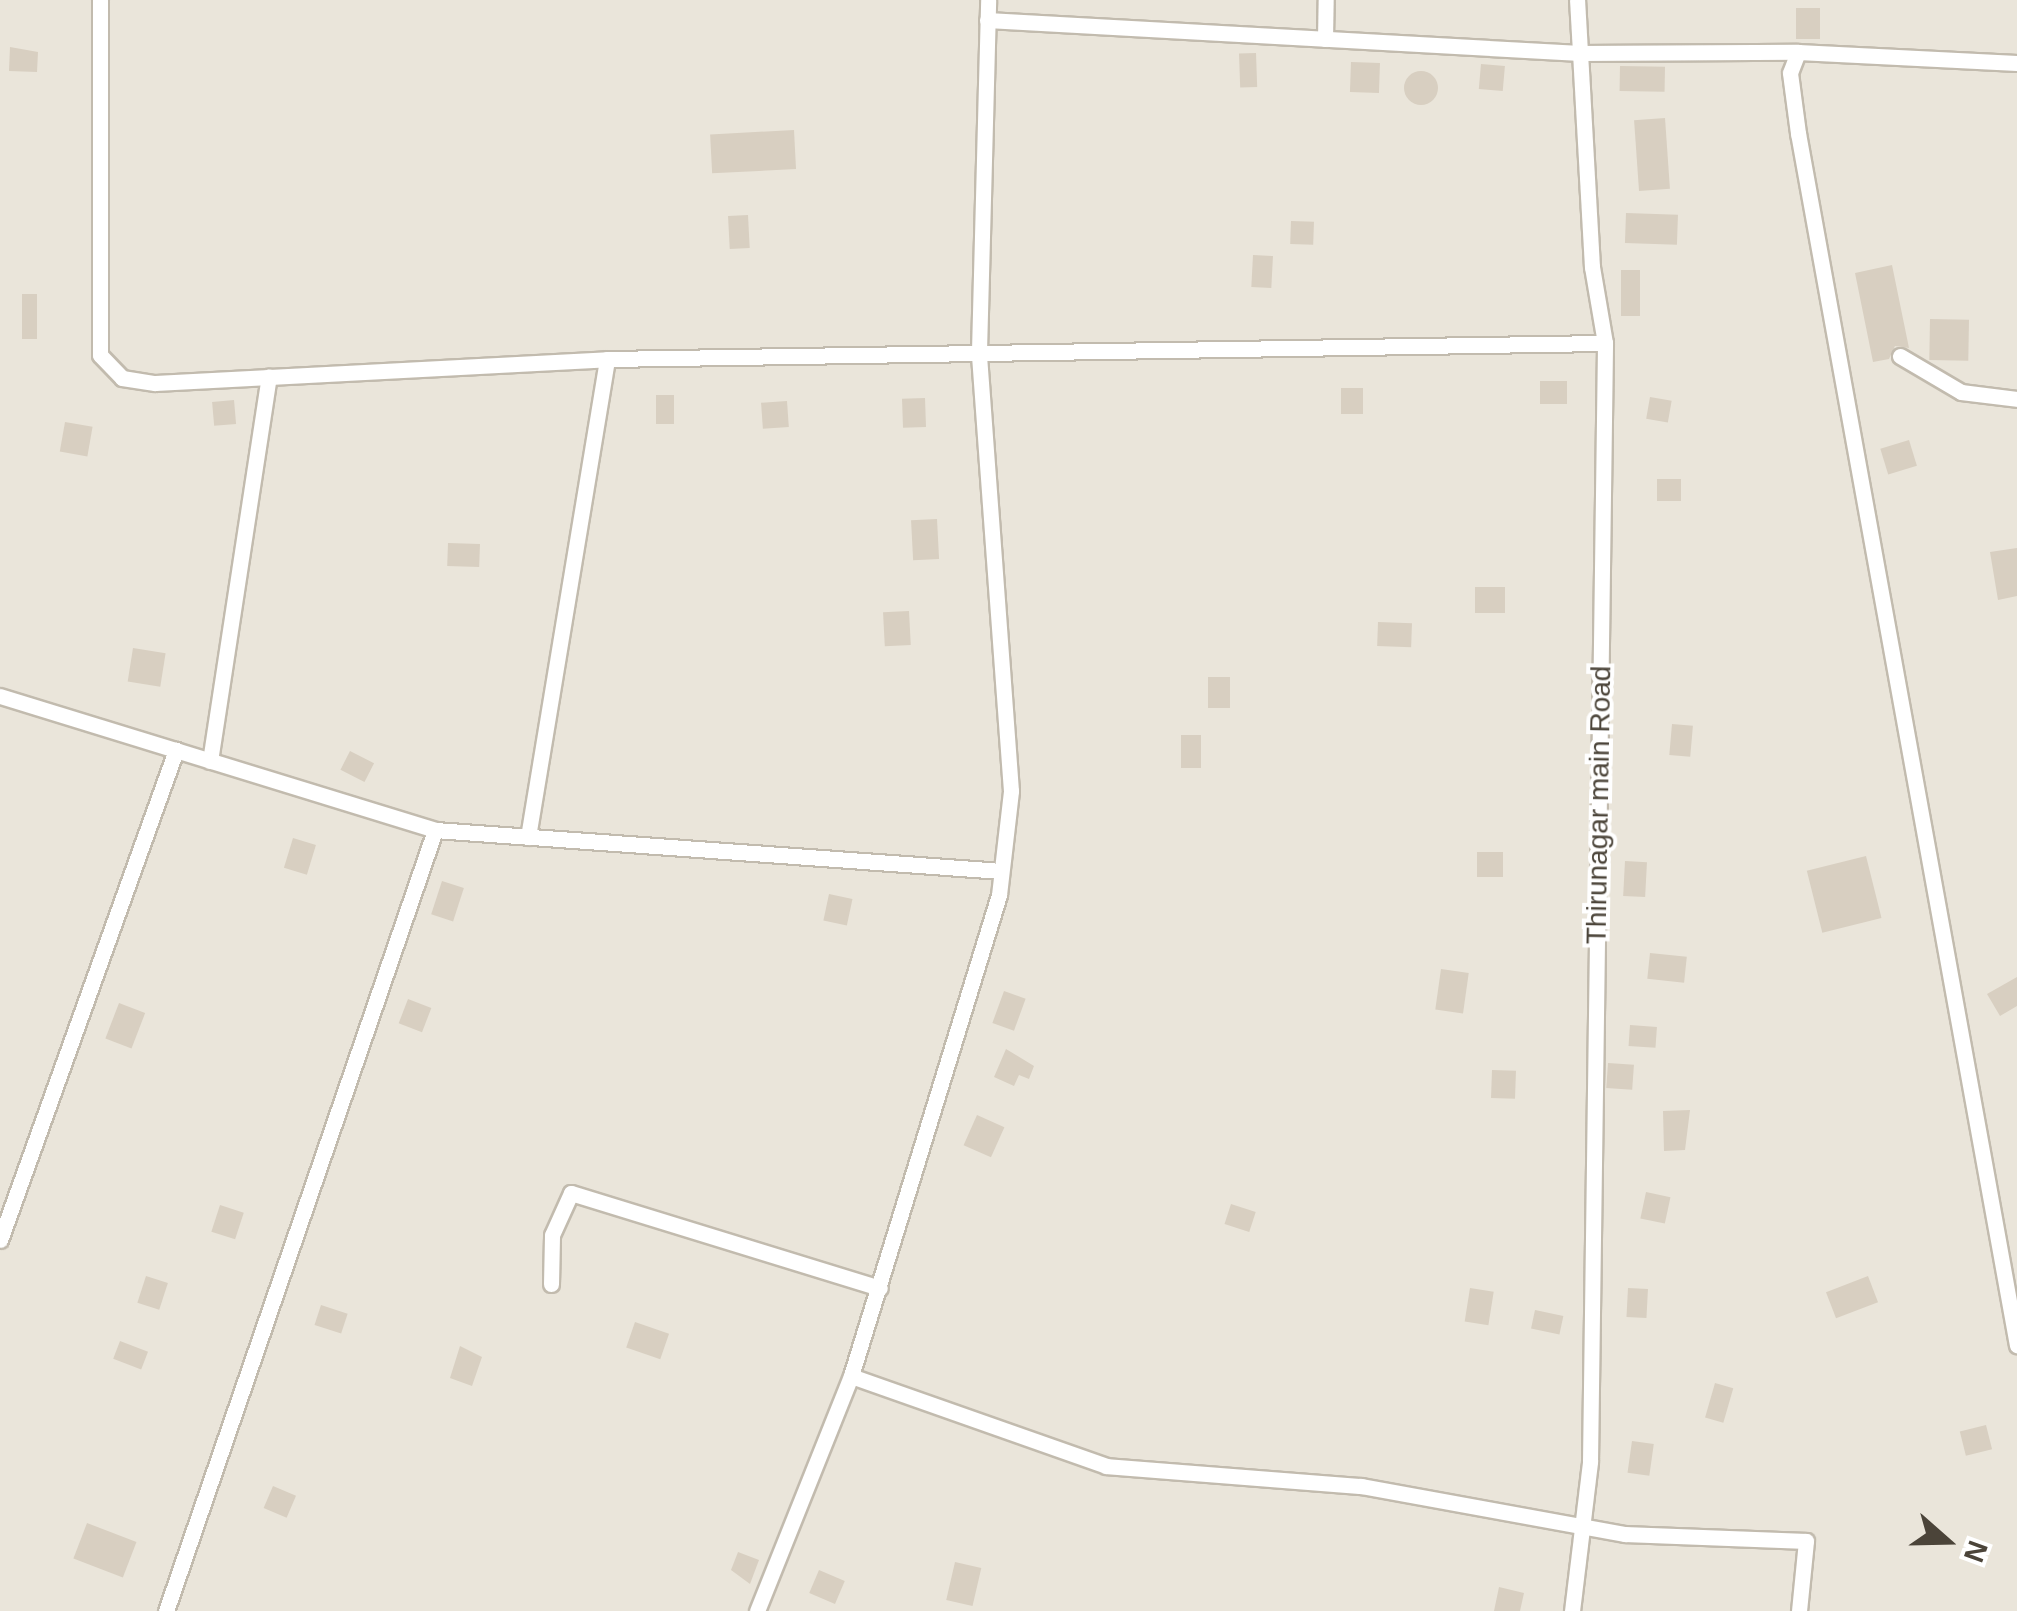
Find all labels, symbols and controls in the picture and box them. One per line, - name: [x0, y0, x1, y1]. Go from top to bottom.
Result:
- street label: Thirunagar main Road: [1580, 665, 1618, 945]
- north arrow: [1897, 1491, 1997, 1591]
- text: N: [1958, 1537, 1994, 1566]

